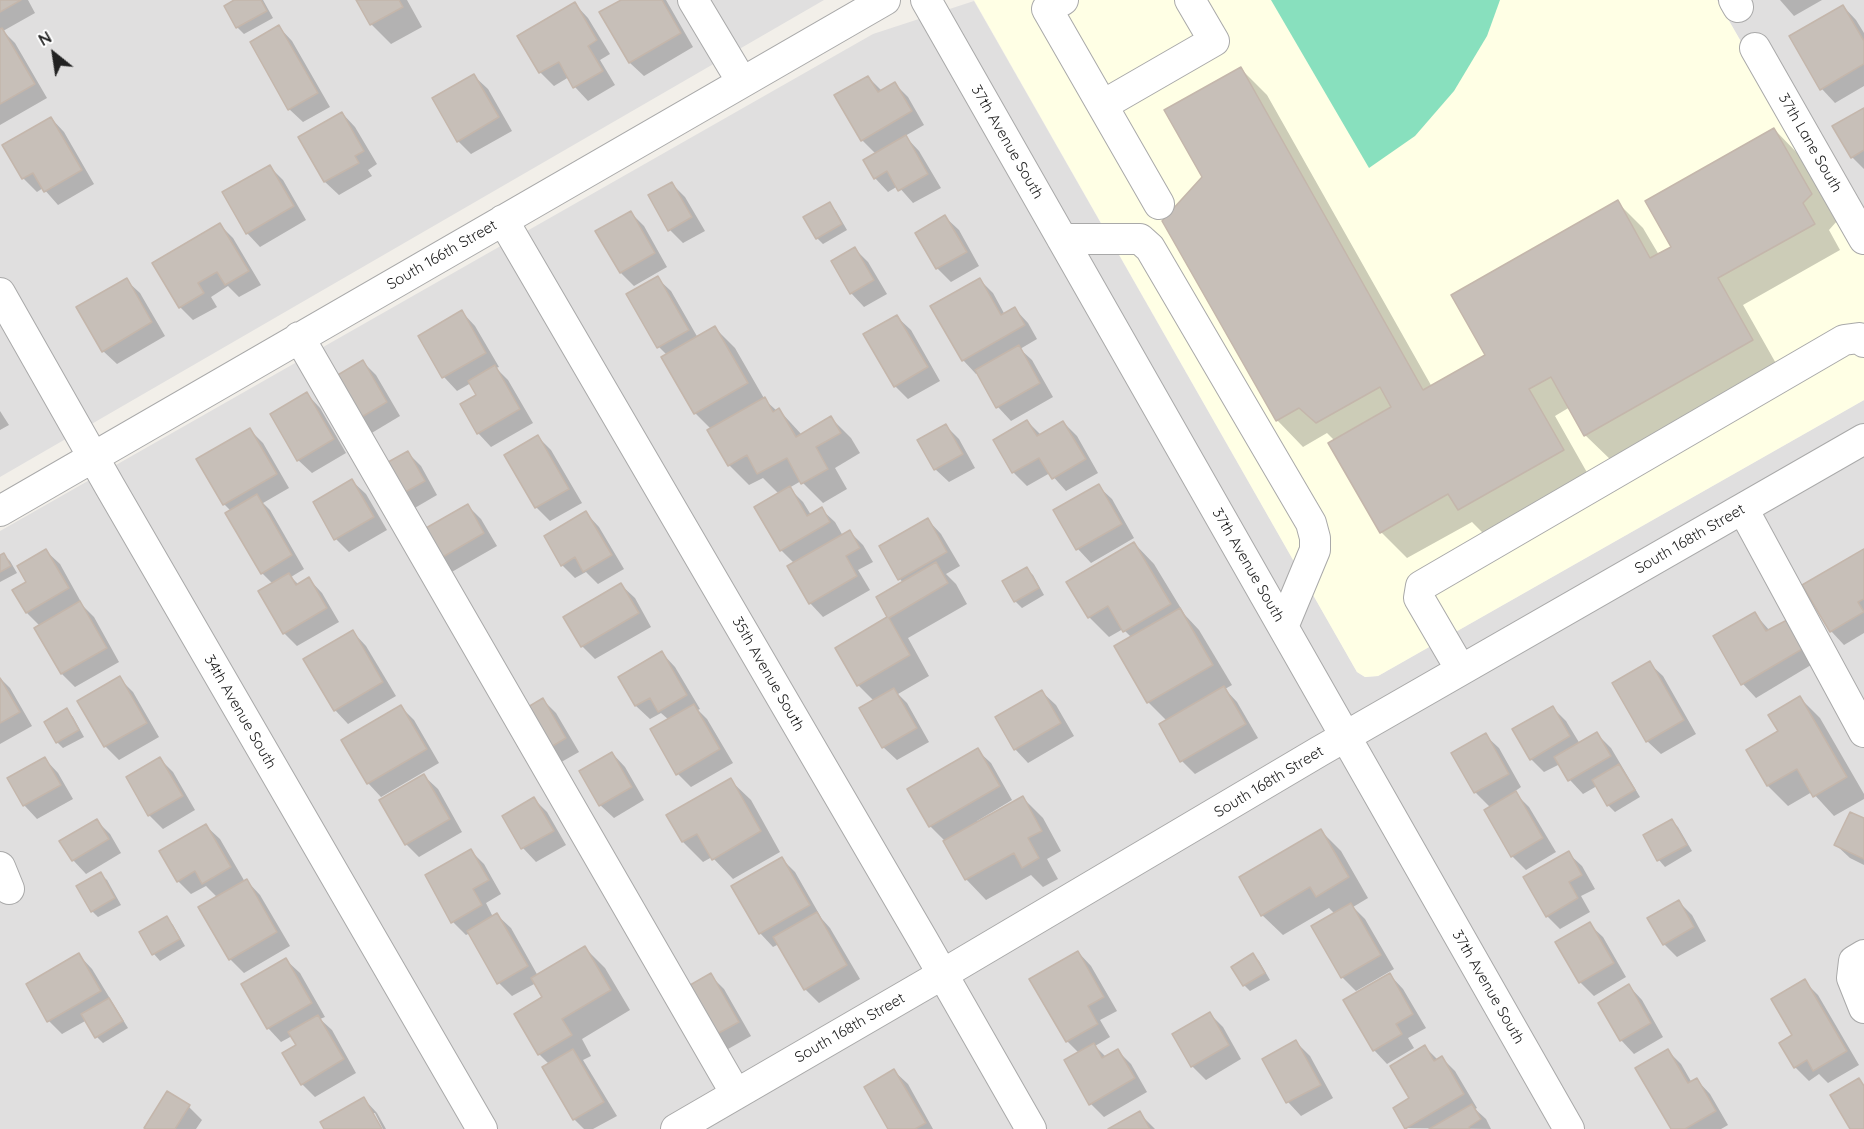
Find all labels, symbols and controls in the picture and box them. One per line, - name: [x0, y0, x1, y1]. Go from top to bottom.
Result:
- north arrow: [24, 24, 84, 84]
- text: N: [35, 27, 55, 50]
- street label: 37th Avenue South: [967, 82, 1047, 202]
- street label: 37th Lane South: [1774, 90, 1846, 196]
- street label: South 166th Street: [384, 216, 500, 294]
- street label: South 168th Street: [1632, 500, 1748, 578]
- street label: 37th Avenue South: [1208, 505, 1288, 625]
- street label: 35th Avenue South: [728, 614, 808, 734]
- street label: 34th Avenue South: [200, 652, 280, 772]
- street label: South 168th Street: [1211, 742, 1327, 822]
- street label: 37th Avenue South: [1448, 927, 1528, 1047]
- street label: South 168th Street: [792, 989, 908, 1067]

